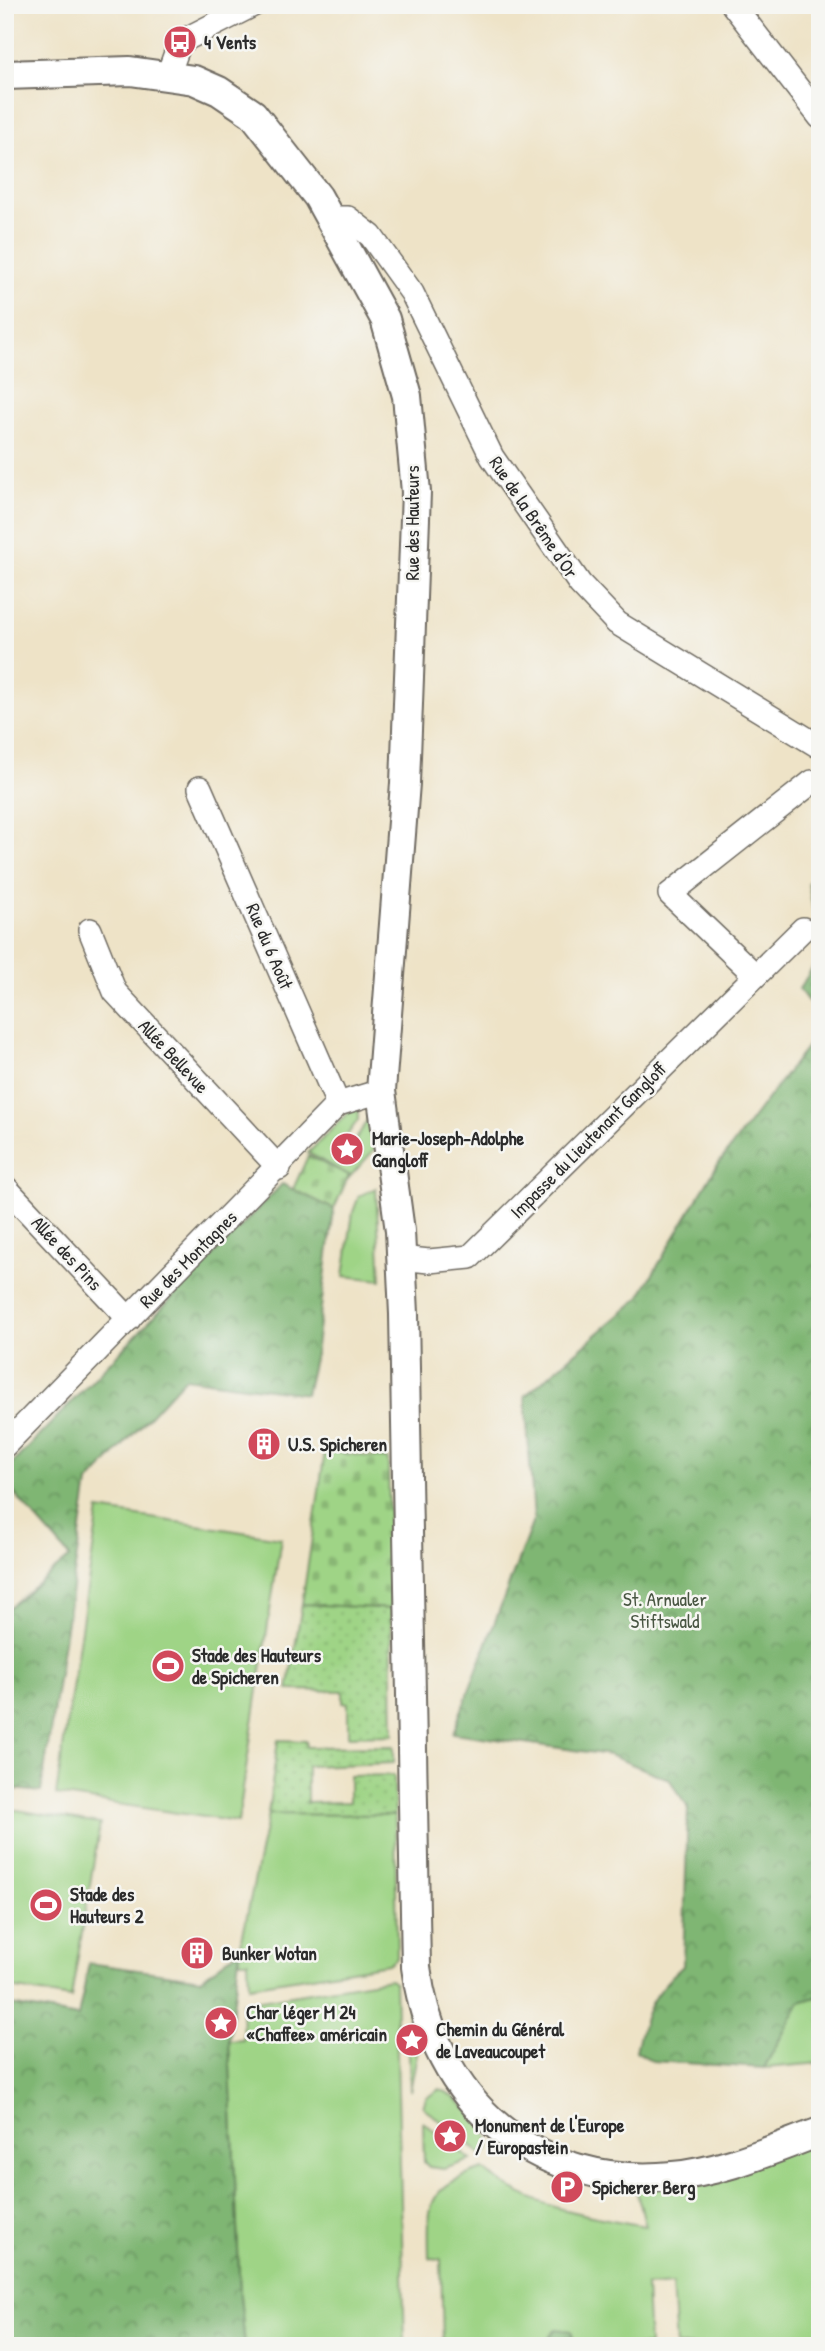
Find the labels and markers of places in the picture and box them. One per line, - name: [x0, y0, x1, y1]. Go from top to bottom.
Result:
- bus stop icon: 4 Vents: [161, 23, 199, 61]
- place label: 4 Vents: [204, 29, 257, 55]
- place label: Marie-Joseph-Adolphe Gangloff: [372, 1125, 524, 1174]
- place icon: Marie-Joseph-Adolphe Gangloff: [328, 1130, 366, 1168]
- building icon: U.S. Spicheren: [245, 1425, 283, 1463]
- place label: U.S. Spicheren: [288, 1431, 388, 1458]
- place label: Stade des Hauteurs de Spicheren: [192, 1642, 322, 1691]
- sports icon: Stade des Hauteurs de Spicheren: [149, 1647, 187, 1685]
- place label: Stade des Hauteurs 2: [70, 1881, 144, 1929]
- sports icon: Stade des Hauteurs 2: [27, 1886, 65, 1924]
- building icon: Bunker Wotan: [178, 1934, 216, 1972]
- place label: Bunker Wotan: [222, 1940, 317, 1966]
- place label: Char léger M 24 «Chaffee» américain: [246, 1999, 388, 2047]
- place icon: Char léger M 24 «Chaffee» américain: [202, 2004, 240, 2042]
- place label: Chemin du Général de Laveaucoupet: [436, 2016, 565, 2065]
- place icon: Chemin du Général de Laveaucoupet: [393, 2021, 431, 2059]
- place label: Monument de l'Europe / Europastein: [475, 2112, 625, 2161]
- place icon: Monument de l'Europe / Europastein: [431, 2117, 469, 2155]
- parking icon: Spicherer Berg: [548, 2168, 586, 2206]
- place label: Spicherer Berg: [592, 2174, 696, 2201]

